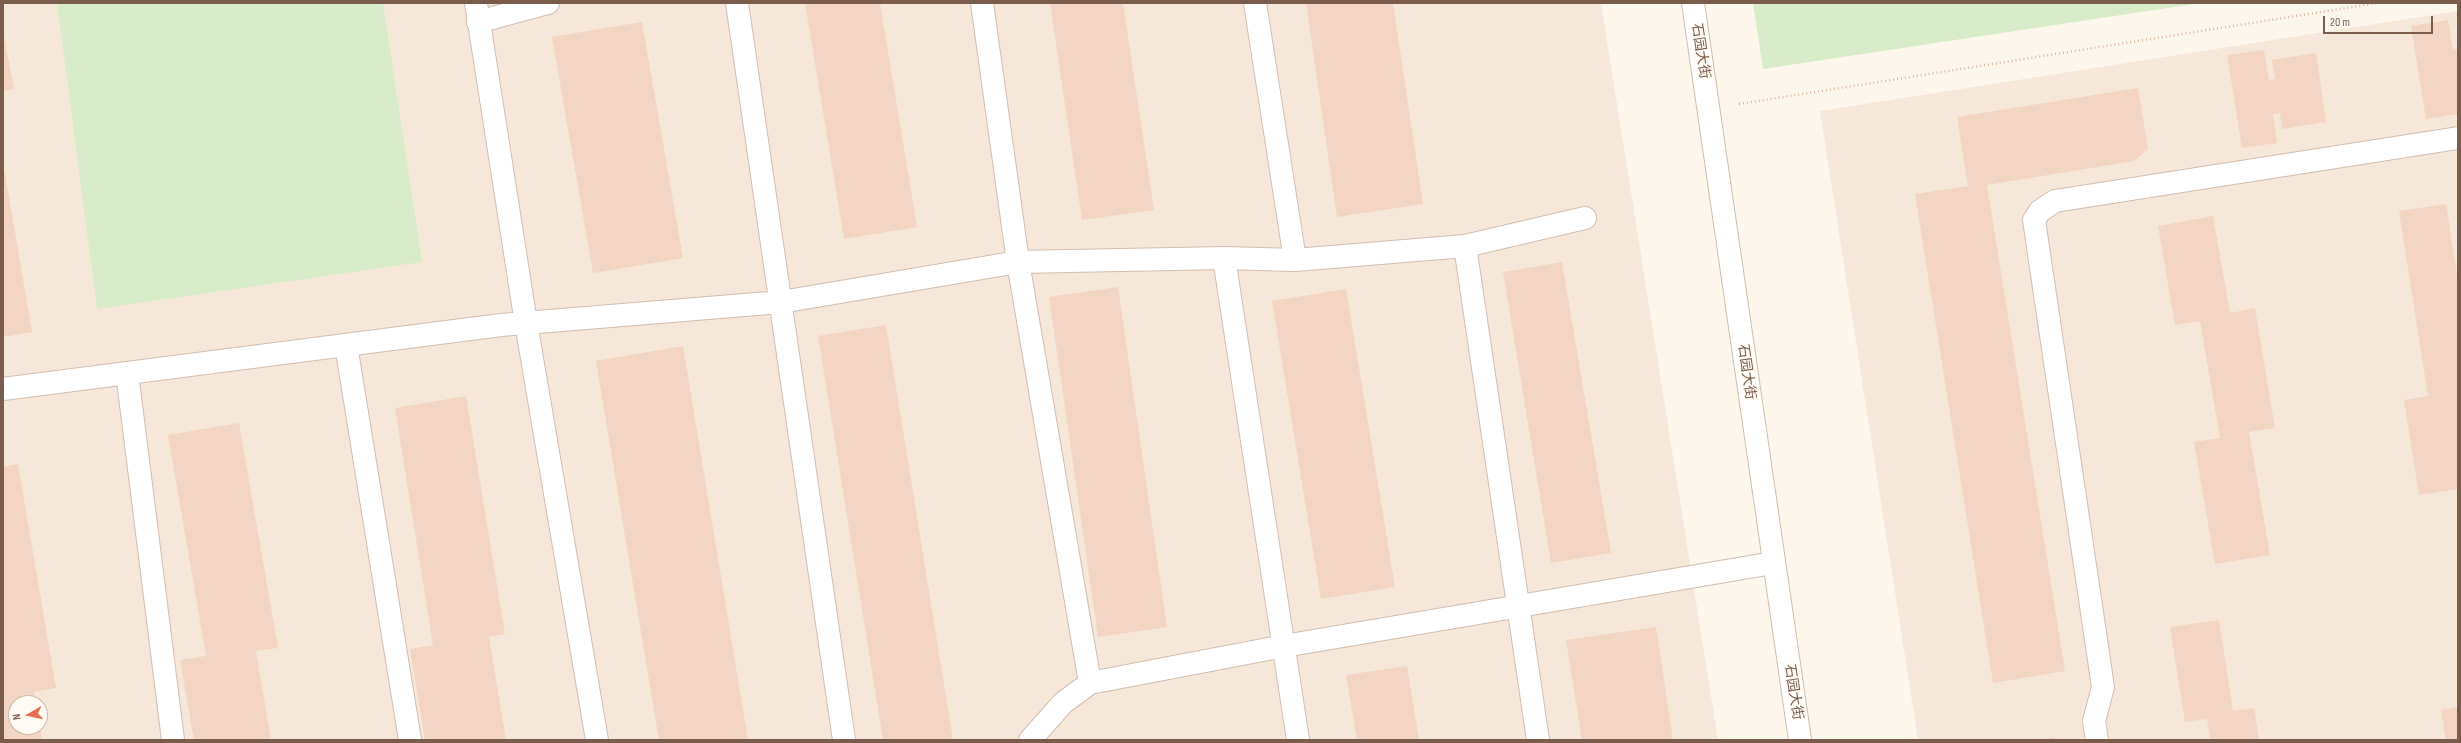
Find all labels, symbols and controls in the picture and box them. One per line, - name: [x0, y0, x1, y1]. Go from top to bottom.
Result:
- scale bar: [2325, 8, 2435, 34]
- text: 20 m: [2330, 15, 2350, 30]
- street label: 石园大街: [1687, 22, 1713, 80]
- street label: 石园大街: [1734, 343, 1758, 401]
- street label: 石园大街: [1780, 663, 1806, 721]
- north arrow: [8, 695, 48, 735]
- text: N: [10, 713, 24, 721]

